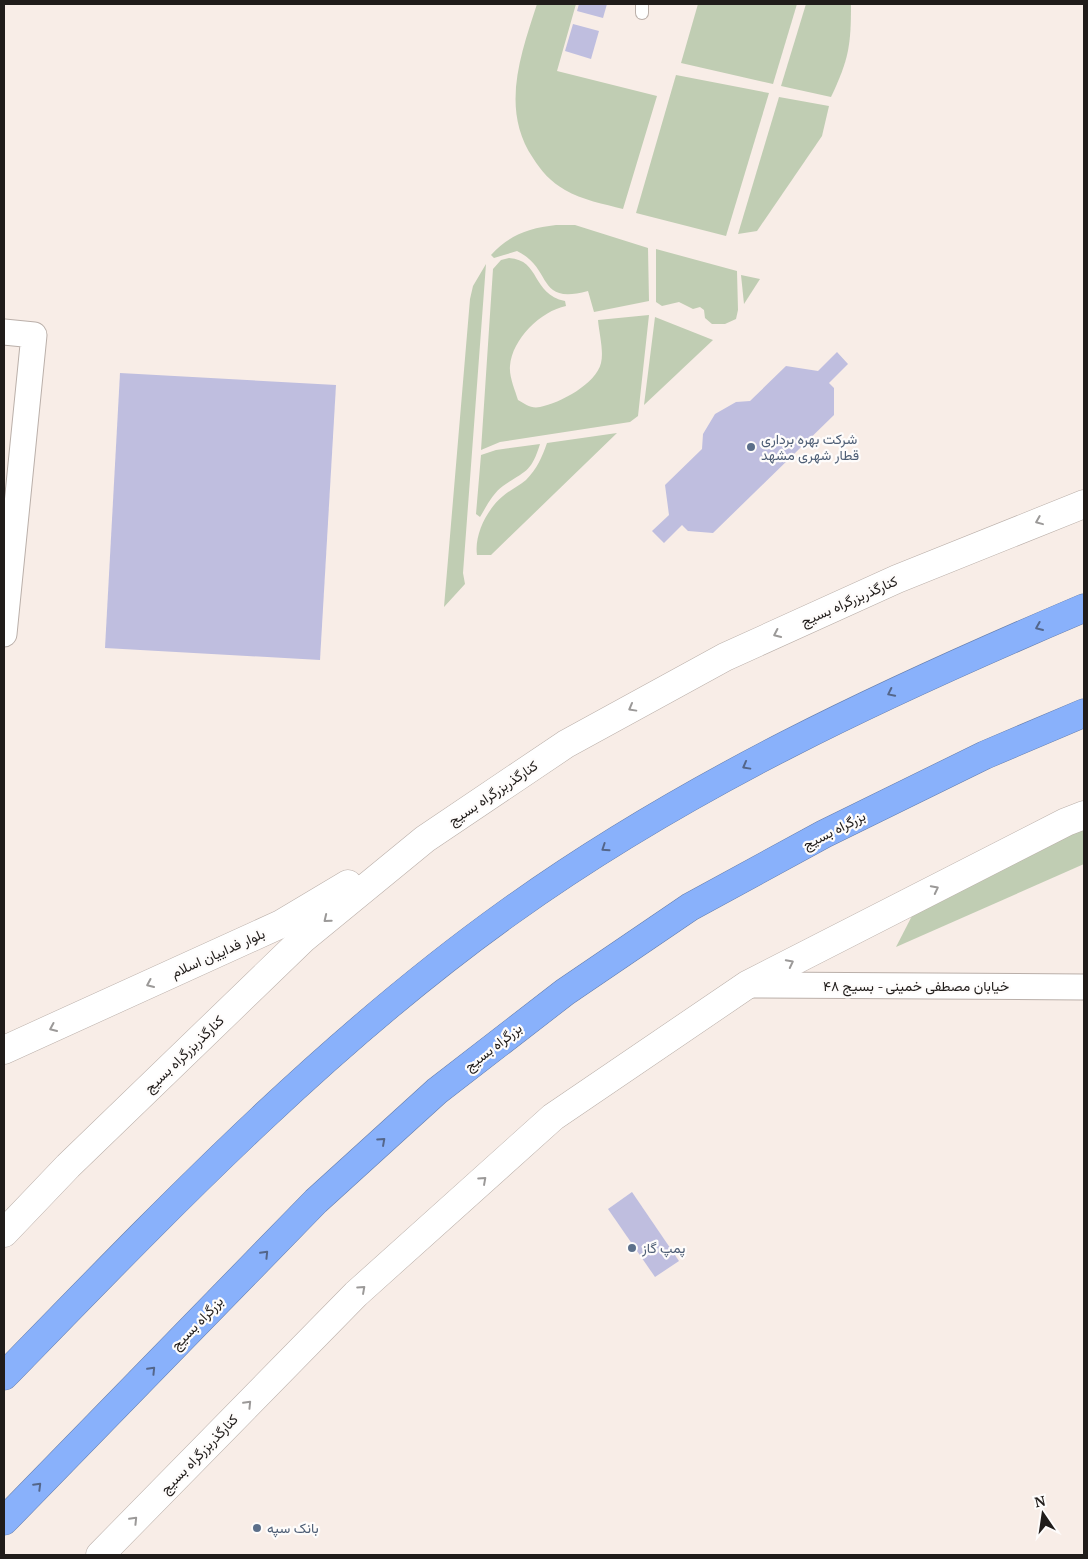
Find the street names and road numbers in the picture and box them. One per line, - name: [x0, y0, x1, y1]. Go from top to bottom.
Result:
- street label: کنارگذربزرگراه بسیج: [797, 571, 901, 632]
- street label: کنارگذربزرگراه بسیج: [444, 756, 542, 831]
- street label: بزرگراه بسیج: [799, 806, 869, 855]
- street label: بلوار فداییان اسلام: [168, 923, 268, 982]
- street label: خیابان مصطفی خمینی - بسیج ۴۸: [823, 976, 1009, 997]
- street label: کنارگذربزرگراه بسیج: [140, 1011, 229, 1098]
- street label: بزرگراه بسیج: [460, 1018, 527, 1077]
- street label: بزرگراه بسیج: [166, 1292, 229, 1355]
- street label: کنارگذربزرگراه بسیج: [156, 1410, 243, 1499]

